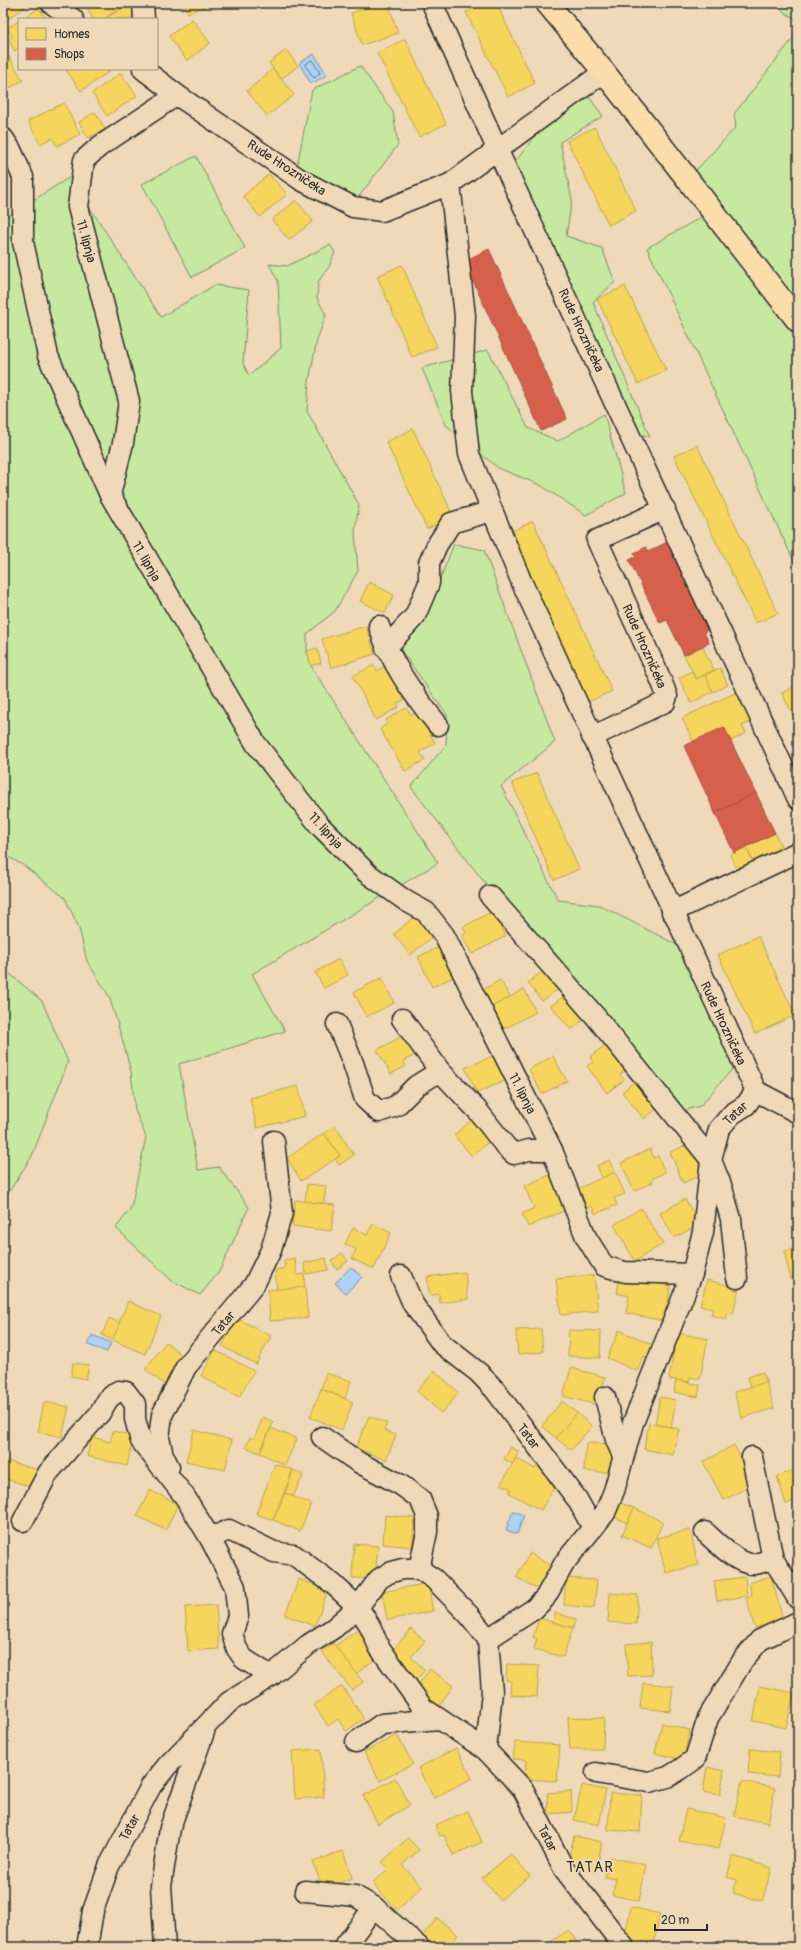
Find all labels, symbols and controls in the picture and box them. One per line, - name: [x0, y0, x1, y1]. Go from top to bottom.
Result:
- legend: [18, 18, 158, 70]
- text: Homes: [54, 27, 90, 42]
- text: Shops: [54, 47, 85, 62]
- street label: Rude Hrozničeka: [244, 136, 329, 199]
- street label: 11. lipnja: [73, 218, 99, 264]
- street label: Rude Hrozničeka: [555, 286, 607, 375]
- street label: 11. lipnja: [128, 539, 164, 584]
- street label: Rude Hrozničeka: [618, 602, 670, 691]
- street label: 11. lipnja: [305, 809, 346, 852]
- street label: Rude Hrozničeka: [697, 979, 749, 1068]
- street label: 11. lipnja: [505, 1070, 539, 1117]
- street label: Tatar: [720, 1098, 752, 1129]
- street label: Tatar: [209, 1307, 239, 1340]
- street label: Tatar: [513, 1421, 543, 1453]
- street label: Tatar: [116, 1811, 144, 1844]
- street label: Tatar: [534, 1822, 561, 1855]
- district label: TATAR: [566, 1858, 614, 1877]
- scale bar: [655, 1906, 707, 1932]
- text: 20 m: [661, 1913, 690, 1928]

